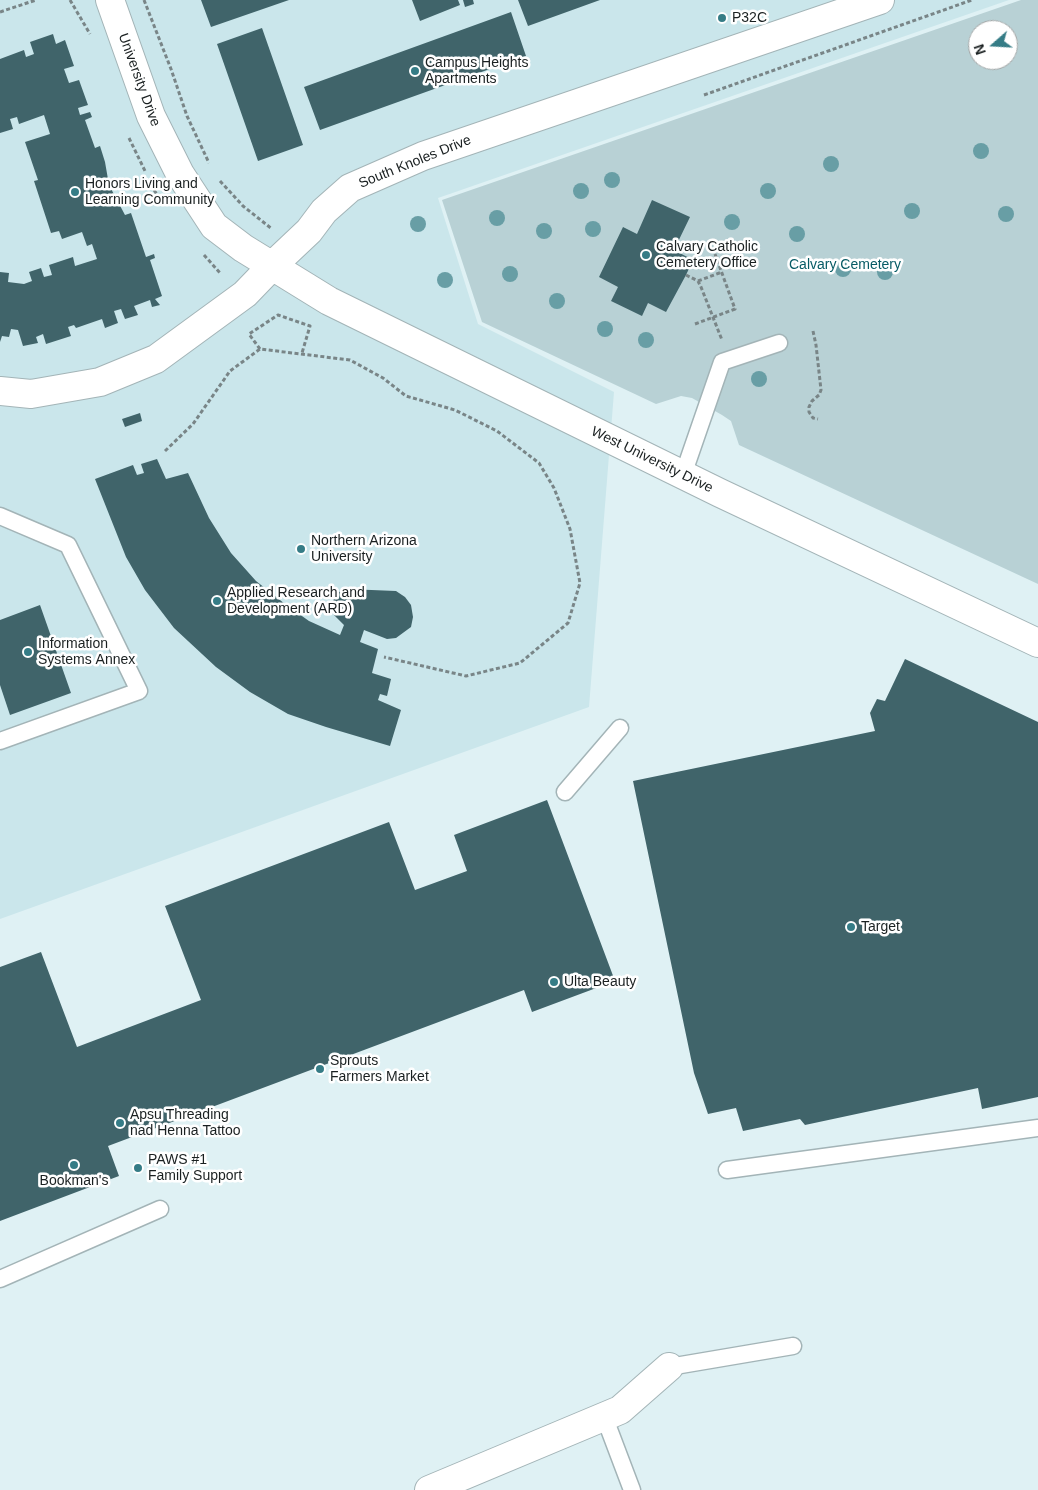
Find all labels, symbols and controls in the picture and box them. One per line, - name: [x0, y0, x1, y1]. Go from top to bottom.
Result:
- place label: P32C: [732, 10, 767, 26]
- marker: P32C: [716, 12, 728, 24]
- north arrow: [968, 20, 1018, 70]
- street label: University Drive: [114, 31, 164, 129]
- text: N: [971, 42, 989, 57]
- place label: Campus Heights Apartments: [425, 55, 528, 88]
- marker: Campus Heights Apartments: [409, 65, 421, 77]
- street label: South Knoles Drive: [356, 132, 474, 192]
- place label: Honors Living and Learning Community: [85, 176, 214, 208]
- marker: Honors Living and Learning Community: [69, 186, 81, 198]
- place label: Calvary Catholic Cemetery Office: [656, 239, 758, 272]
- marker: Calvary Catholic Cemetery Office: [640, 249, 652, 261]
- park label: Calvary Cemetery: [789, 257, 901, 273]
- street label: West University Drive: [588, 423, 716, 497]
- place label: Northern Arizona University: [311, 533, 417, 566]
- marker: Northern Arizona University: [295, 543, 307, 555]
- place label: Applied Research and Development (ARD): [227, 585, 365, 618]
- marker: Applied Research and Development (ARD): [211, 595, 223, 607]
- place label: Information Systems Annex: [38, 636, 135, 669]
- marker: Information Systems Annex: [22, 646, 34, 658]
- place label: Target: [861, 919, 900, 935]
- marker: Target: [845, 921, 857, 933]
- place label: Ulta Beauty: [564, 974, 636, 990]
- marker: Ulta Beauty: [548, 976, 560, 988]
- place label: Sprouts Farmers Market: [330, 1053, 429, 1086]
- marker: Sprouts Farmers Market: [314, 1063, 326, 1075]
- place label: Apsu Threading nad Henna Tattoo: [130, 1107, 241, 1140]
- marker: Apsu Threading nad Henna Tattoo: [114, 1117, 126, 1129]
- place label: PAWS #1 Family Support: [148, 1152, 242, 1184]
- marker: Bookman's: [68, 1159, 80, 1171]
- marker: PAWS #1 Family Support: [132, 1162, 144, 1174]
- place label: Bookman's: [40, 1173, 108, 1189]

